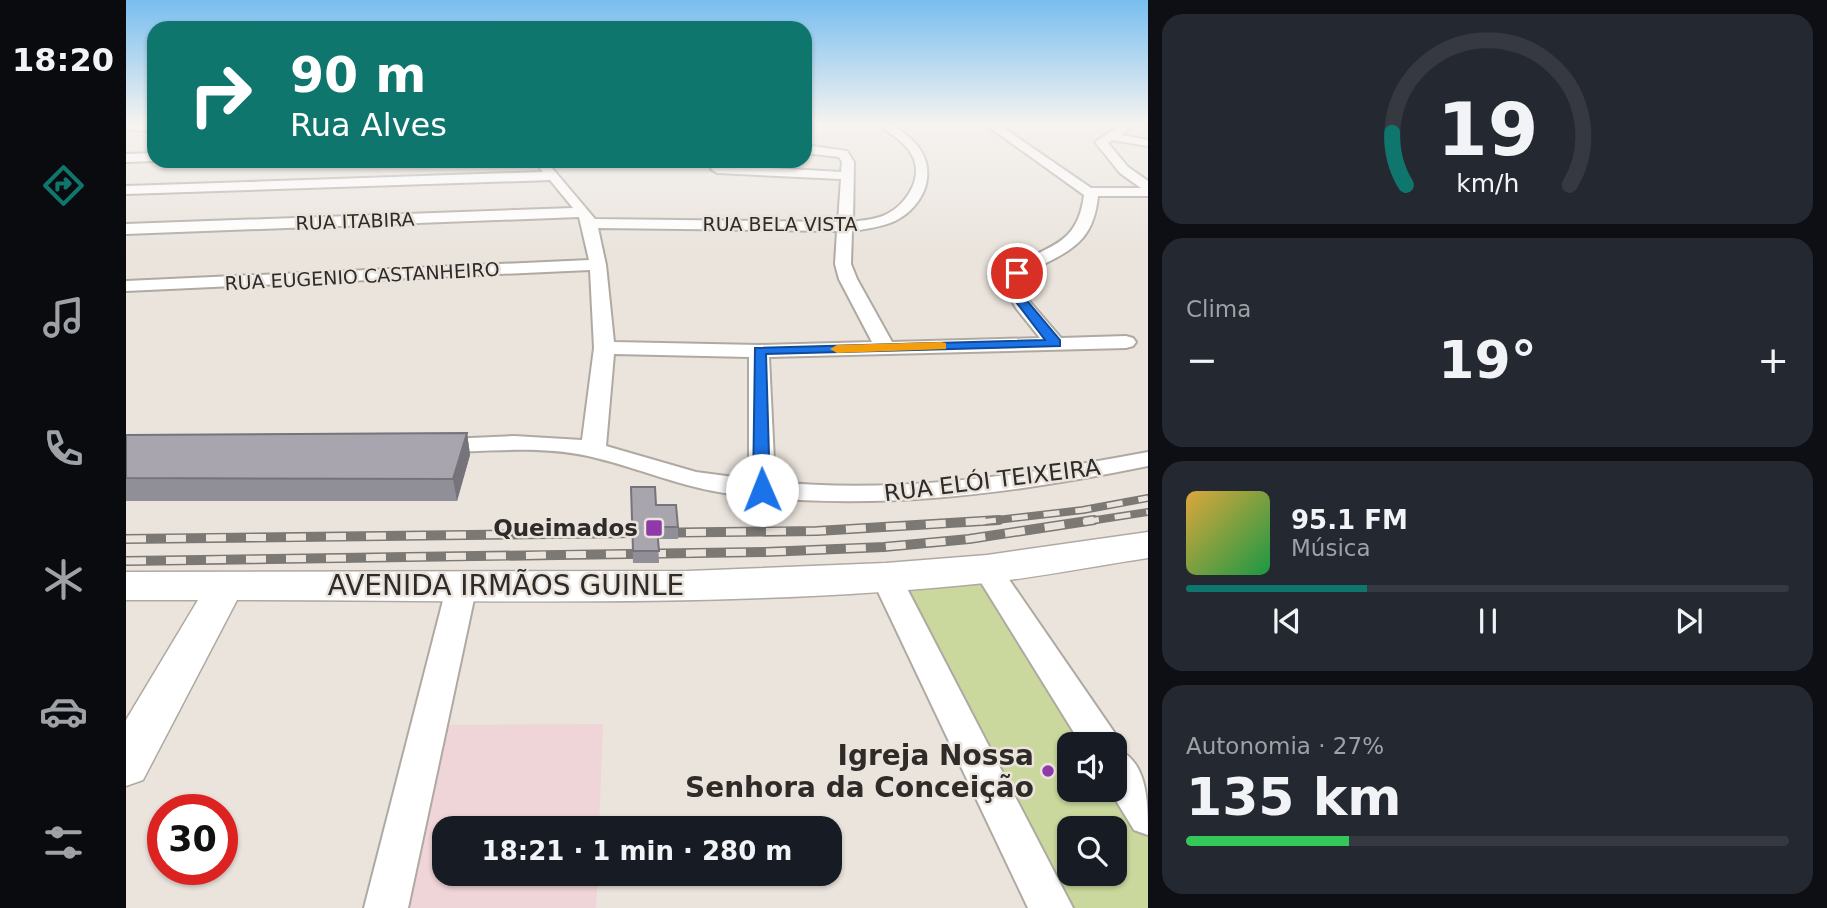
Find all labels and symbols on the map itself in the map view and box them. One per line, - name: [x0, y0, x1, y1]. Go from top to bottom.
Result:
- street label: RUA ITABIRA: [295, 208, 415, 234]
- street label: RUA BELA VISTA: [702, 213, 858, 235]
- pin: [987, 243, 1047, 303]
- street label: RUA EUGENIO CASTANHEIRO: [224, 258, 500, 294]
- position arrow: [725, 453, 799, 527]
- street label: RUA ELÓI TEIXEIRA: [882, 453, 1102, 506]
- place label: Queimados: [493, 515, 638, 541]
- marker: Queimados: [644, 518, 664, 538]
- street label: AVENIDA IRMÃOS GUINLE: [328, 569, 684, 602]
- place label: Igreja Nossa Senhora da Conceição: [685, 739, 1034, 804]
- marker: Igreja Nossa Senhora da Conceição: [1040, 763, 1056, 779]
- speed limit sign: 30: [147, 794, 238, 885]

